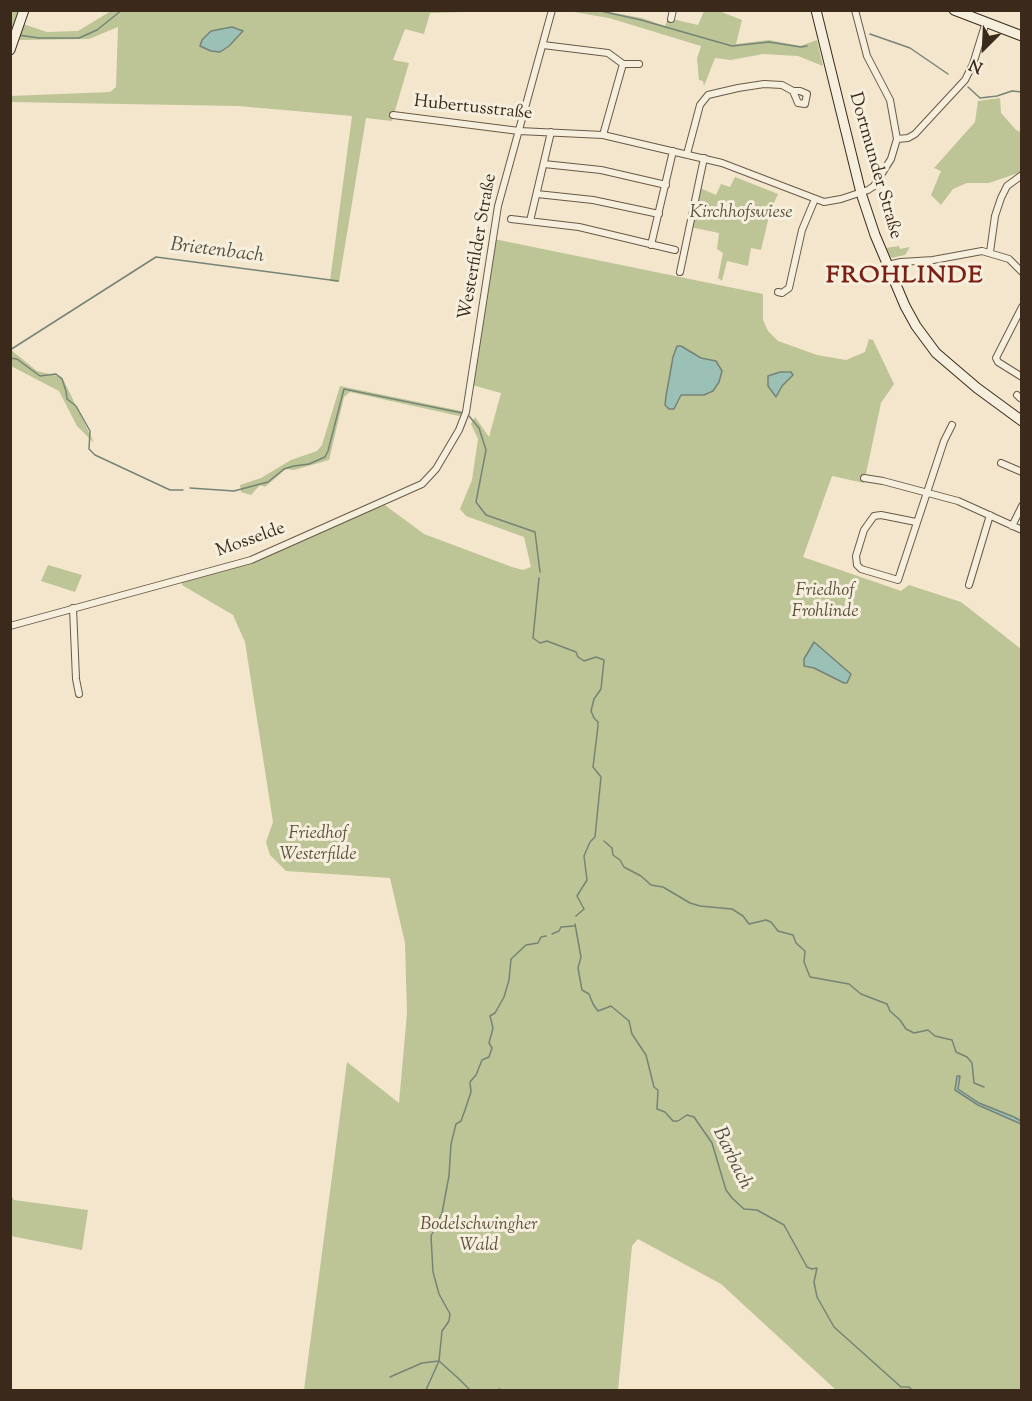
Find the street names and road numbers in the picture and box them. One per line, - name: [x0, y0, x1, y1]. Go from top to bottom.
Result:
- street label: Dortmunder Straße: [843, 90, 905, 242]
- street label: Hubertusstraße: [413, 92, 533, 126]
- street label: Westerfilder Straße: [455, 172, 503, 322]
- street label: Mosselde: [214, 519, 288, 563]

